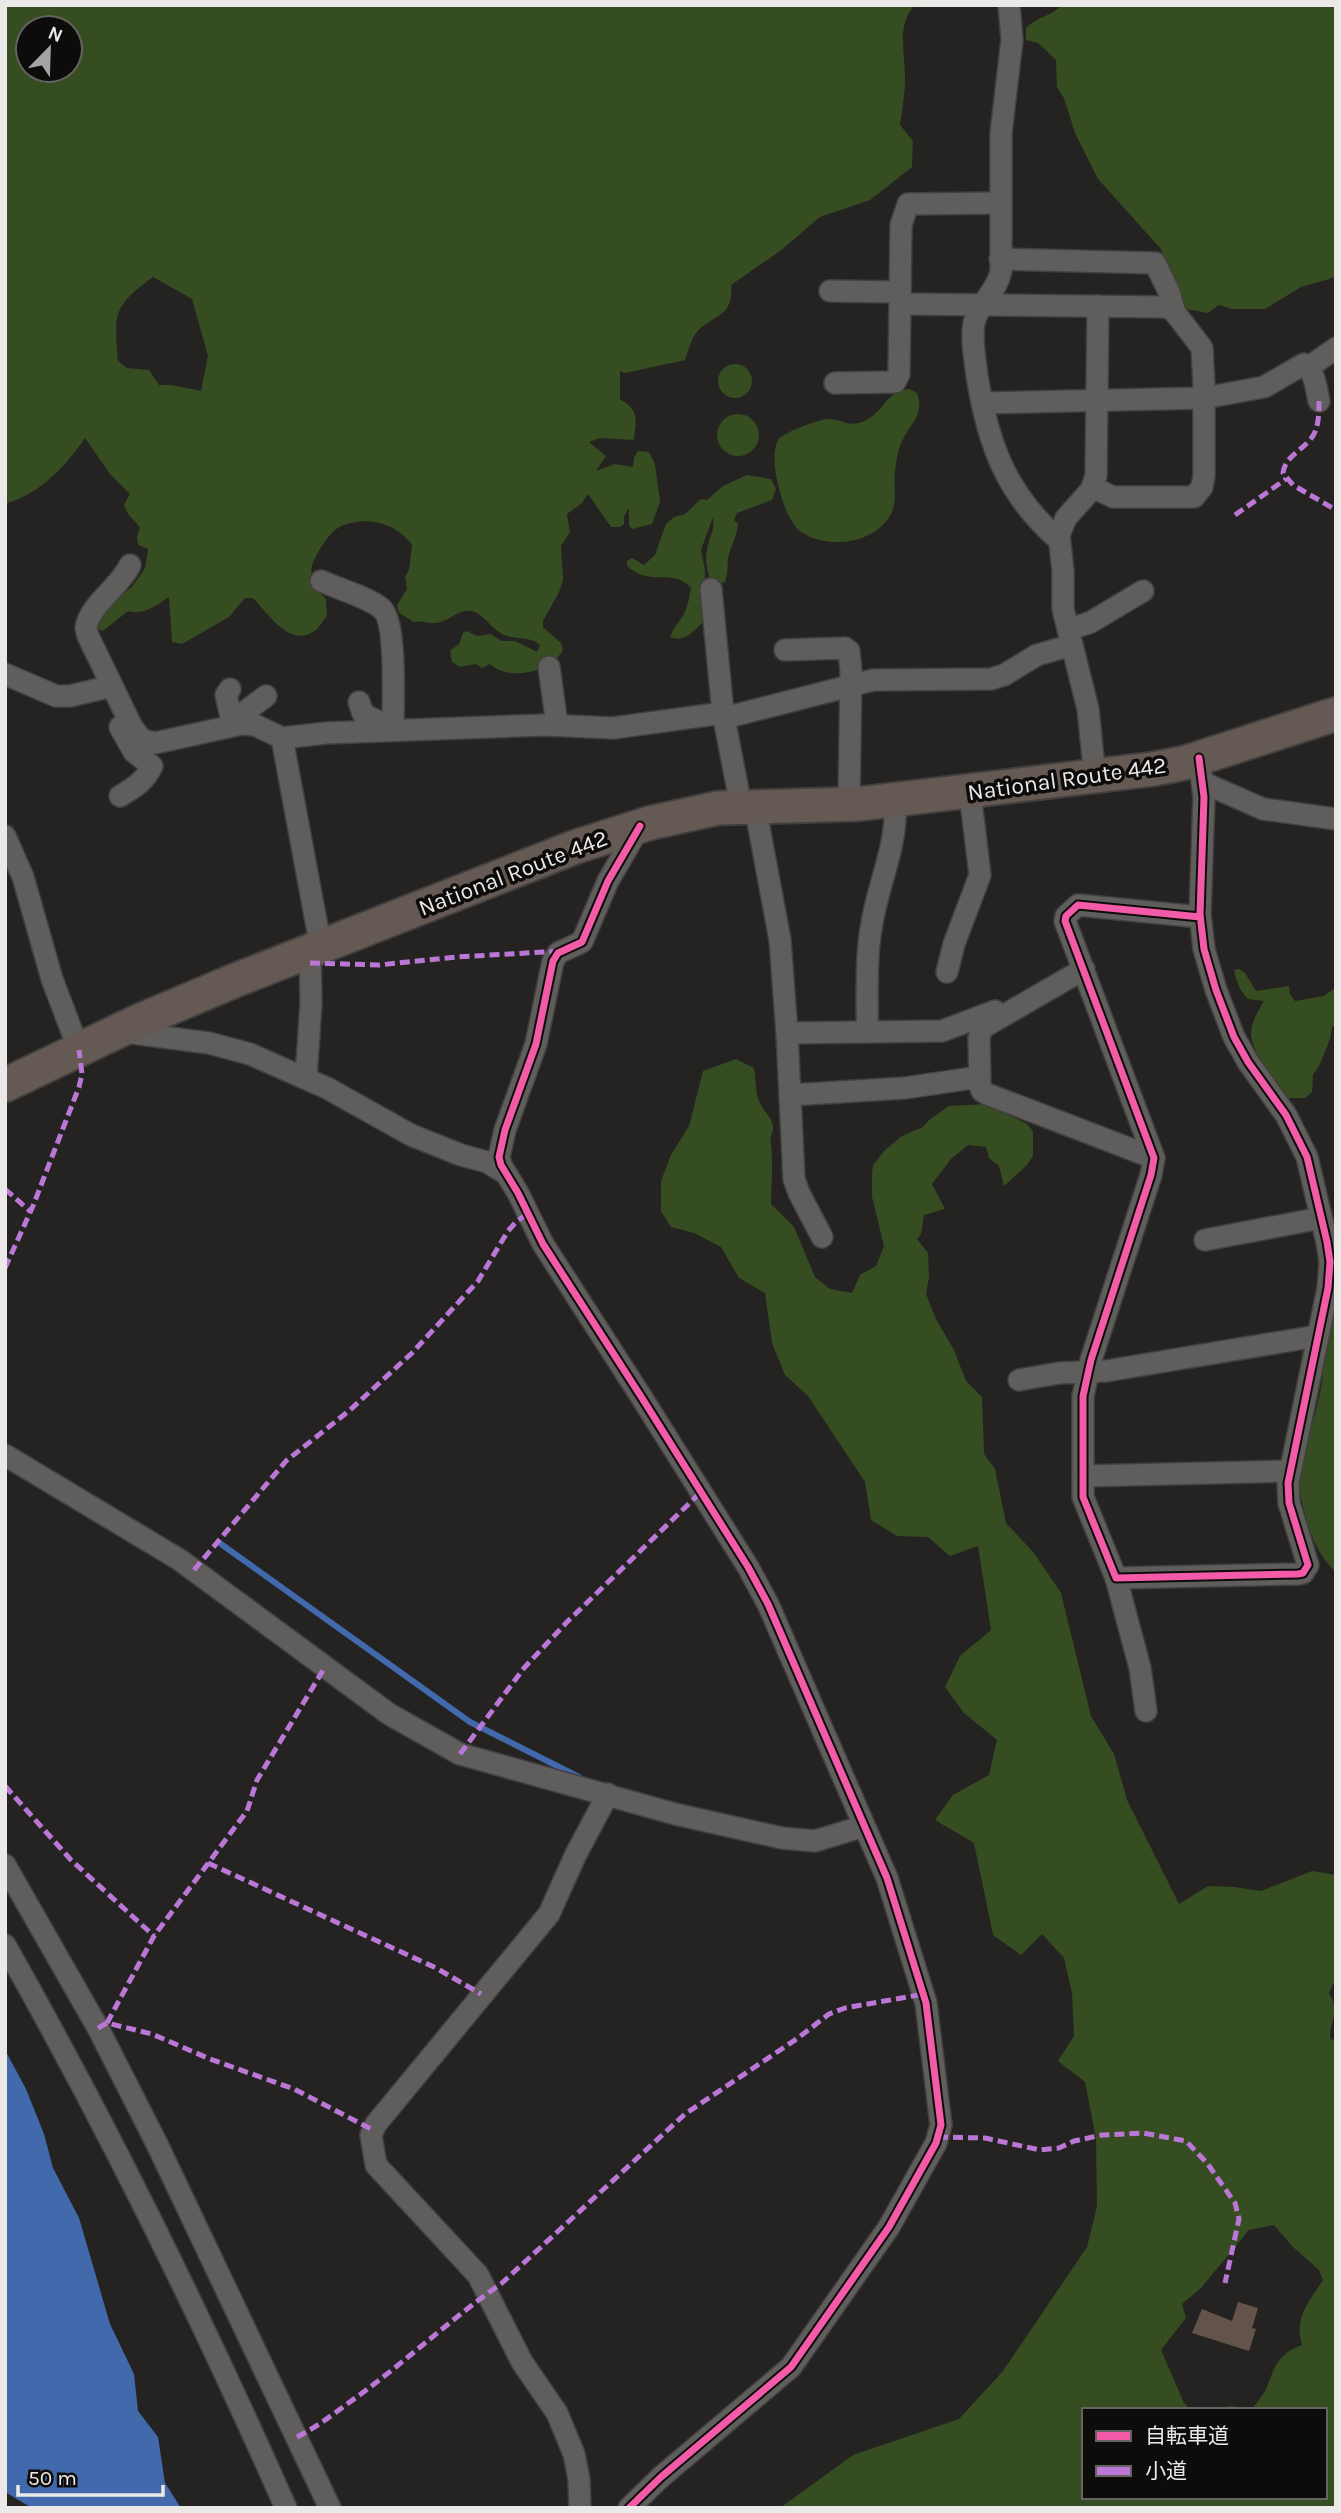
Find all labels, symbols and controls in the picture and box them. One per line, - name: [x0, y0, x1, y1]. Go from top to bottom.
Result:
- north arrow: [14, 14, 84, 84]
- text: N: [45, 21, 66, 47]
- street label: National Route 442: [966, 752, 1168, 806]
- street label: National Route 442: [415, 824, 611, 922]
- legend: [1082, 2408, 1327, 2499]
- text: 自転車道: [1145, 2424, 1229, 2448]
- scale bar: [18, 2454, 163, 2498]
- text: 小道: [1145, 2459, 1187, 2483]
- text: 50 m: [28, 2466, 77, 2490]

